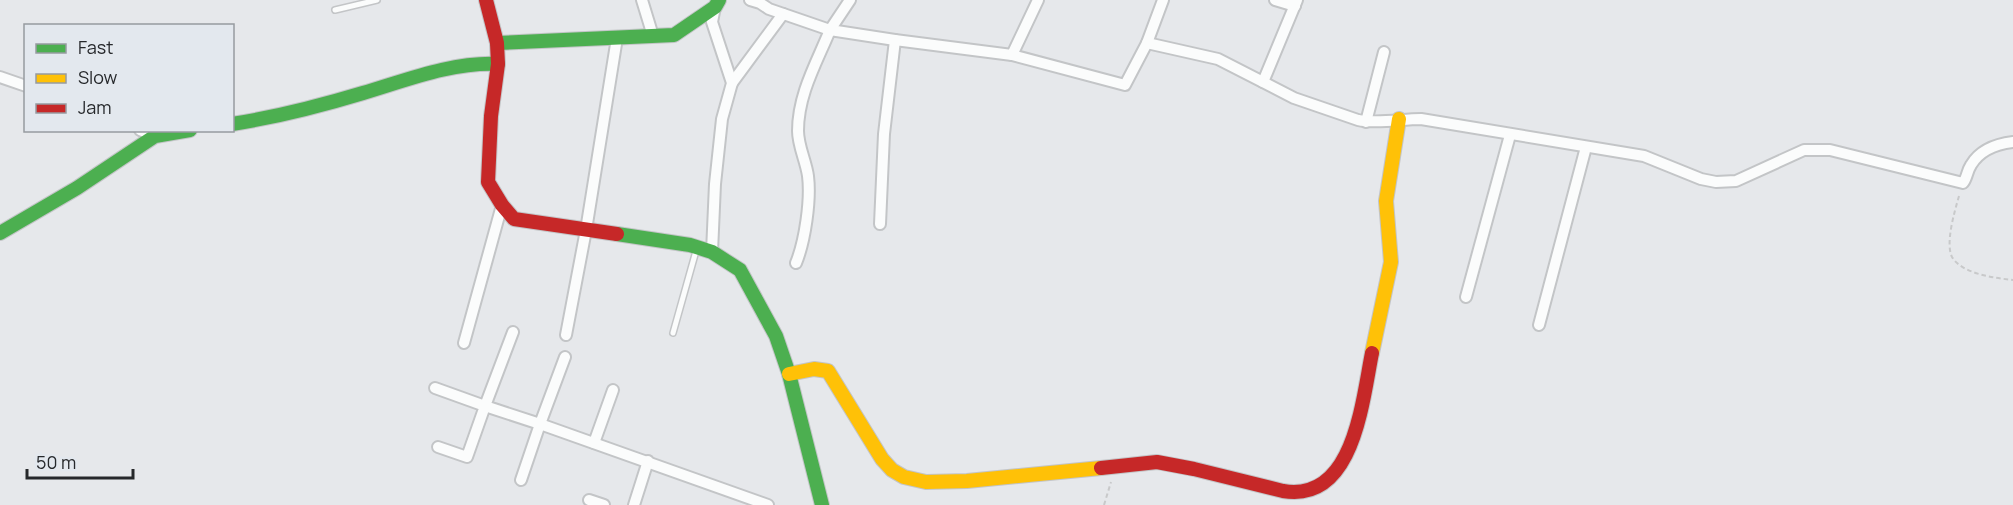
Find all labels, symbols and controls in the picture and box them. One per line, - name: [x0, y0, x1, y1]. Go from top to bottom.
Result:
- legend: [24, 24, 234, 132]
- text: Fast: [78, 35, 113, 59]
- text: Slow: [78, 65, 118, 89]
- text: Jam: [78, 95, 112, 119]
- scale bar: [27, 442, 134, 480]
- text: 50 m: [36, 450, 76, 474]

